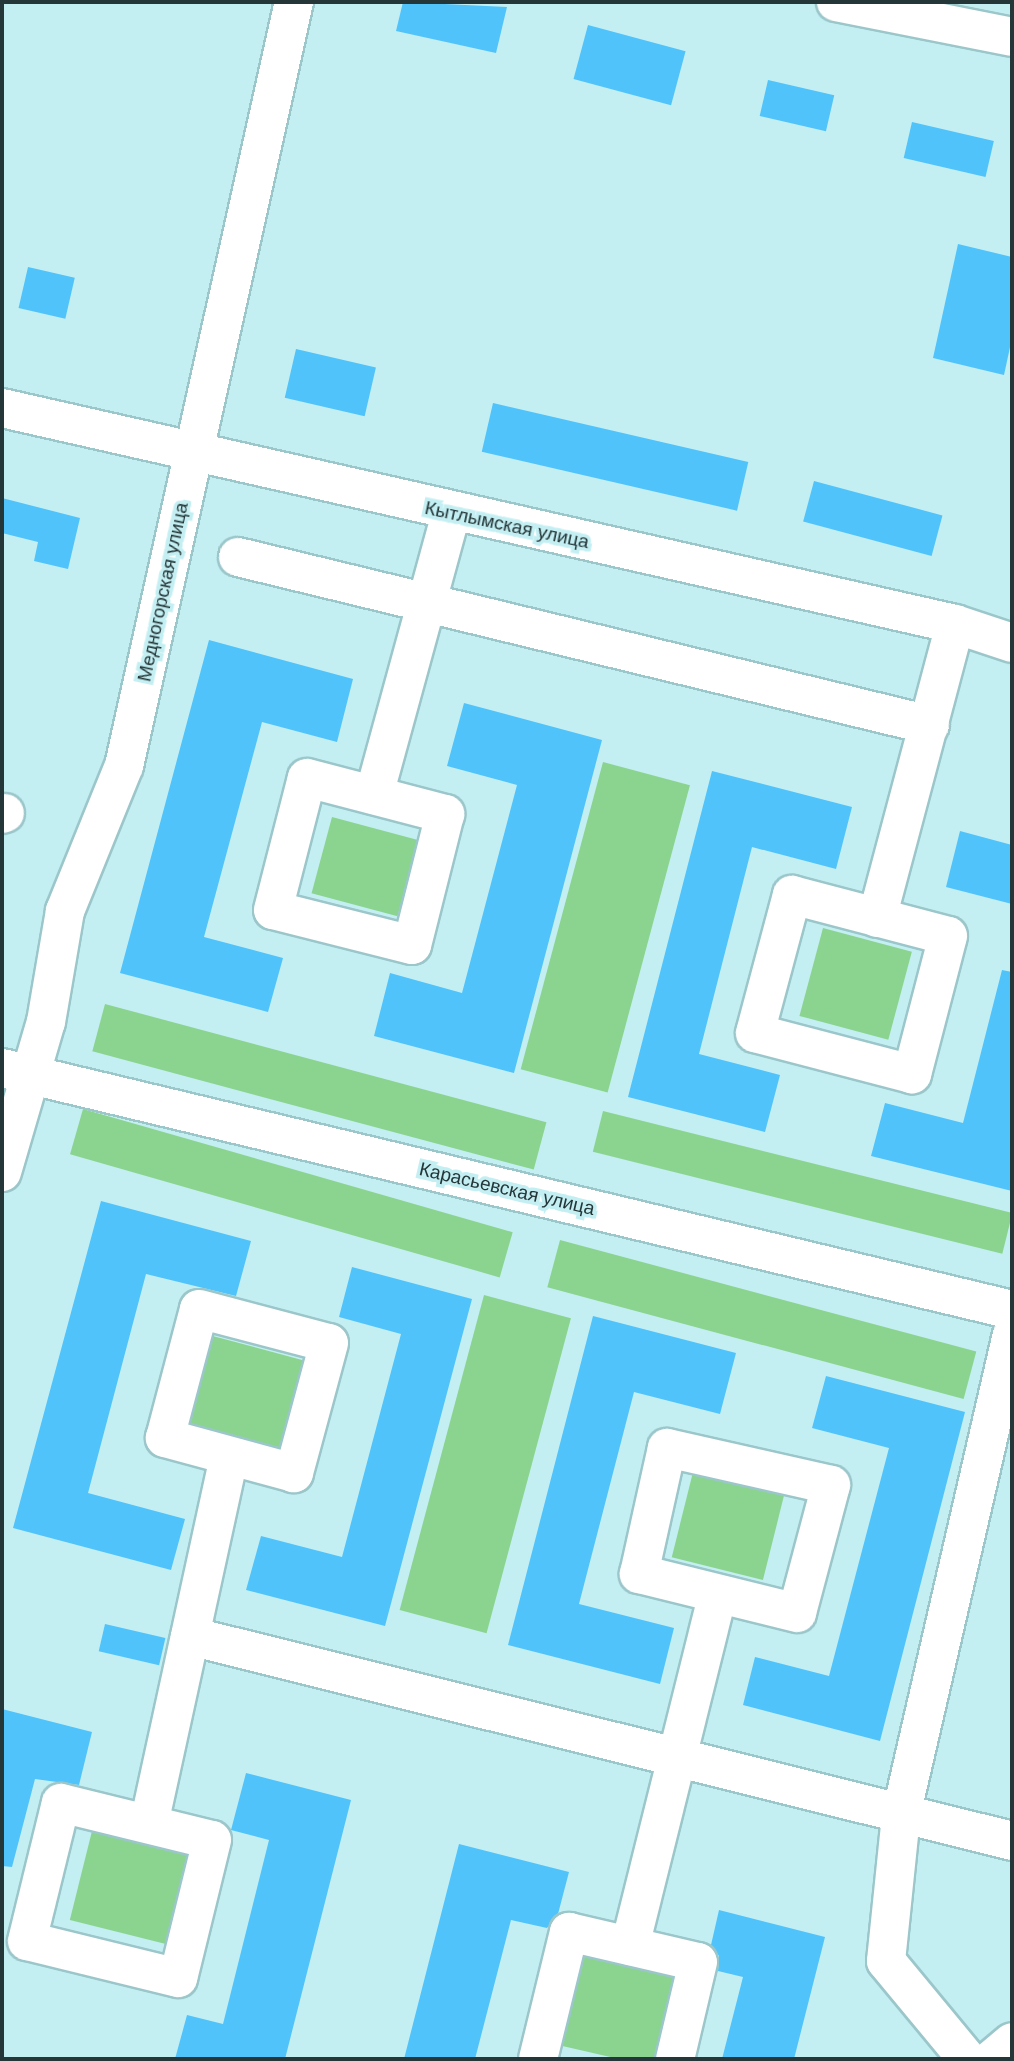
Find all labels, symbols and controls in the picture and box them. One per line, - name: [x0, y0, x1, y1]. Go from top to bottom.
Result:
- street label: Кытлымская улица: [423, 496, 591, 554]
- street label: Медногорская улица: [133, 500, 193, 684]
- street label: Карасьевская улица: [417, 1158, 597, 1220]

